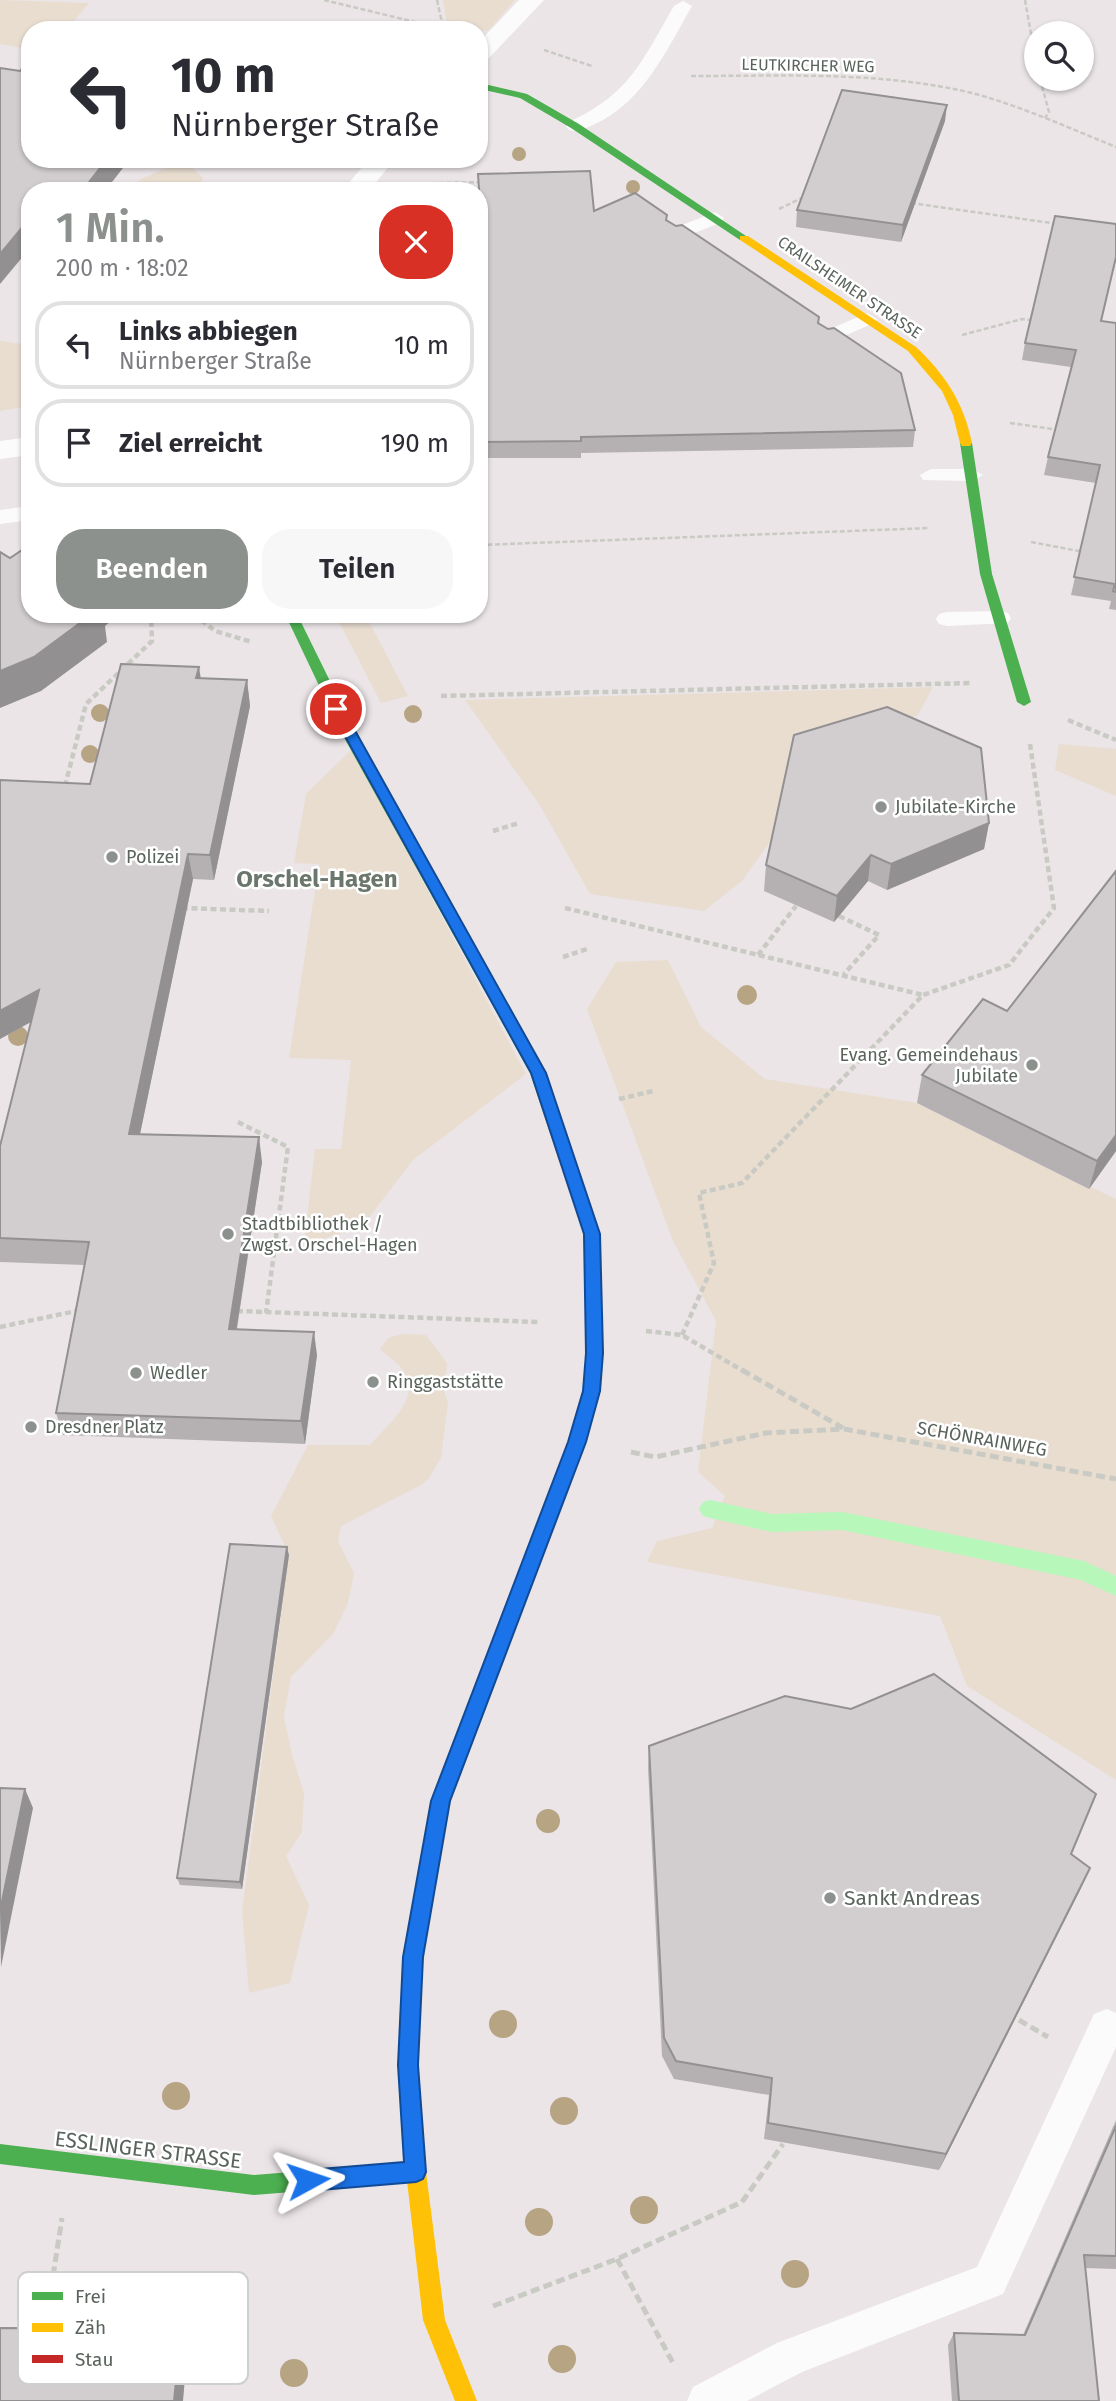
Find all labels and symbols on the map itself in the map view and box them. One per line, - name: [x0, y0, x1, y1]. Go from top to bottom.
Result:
- street label: LEUTKIRCHER WEG: [741, 55, 875, 76]
- street label: CRAILSHEIMER STRASSE: [774, 232, 925, 343]
- pin: [306, 679, 366, 739]
- place label: Jubilate-Kirche: [895, 796, 1016, 818]
- marker: Jubilate-Kirche: [873, 799, 889, 815]
- place label: Polizei: [126, 846, 179, 868]
- marker: Polizei: [104, 849, 120, 865]
- district label: Orschel-Hagen: [236, 865, 398, 893]
- place label: Evang. Gemeindehaus Jubilate: [840, 1044, 1018, 1087]
- marker: Evang. Gemeindehaus Jubilate: [1024, 1057, 1040, 1073]
- place label: Stadtbibliothek / Zwgst. Orschel-Hagen: [242, 1213, 418, 1256]
- marker: Stadtbibliothek / Zwgst. Orschel-Hagen: [220, 1226, 236, 1242]
- place label: Wedler: [150, 1362, 207, 1384]
- marker: Wedler: [128, 1365, 144, 1381]
- place label: Ringgaststätte: [387, 1371, 504, 1393]
- marker: Ringgaststätte: [365, 1374, 381, 1390]
- place label: Dresdner Platz: [45, 1416, 164, 1438]
- street label: SCHÖNRAINWEG: [915, 1417, 1049, 1461]
- marker: Dresdner Platz: [23, 1419, 39, 1435]
- place label: Sankt Andreas: [844, 1885, 980, 1911]
- marker: Sankt Andreas: [822, 1890, 838, 1906]
- street label: ESSLINGER STRASSE: [53, 2126, 243, 2174]
- position arrow: [271, 2143, 345, 2217]
- legend: [18, 2272, 248, 2384]
- text: Frei: [75, 2285, 106, 2308]
- text: Zäh: [75, 2316, 106, 2339]
- text: Stau: [75, 2348, 113, 2371]

